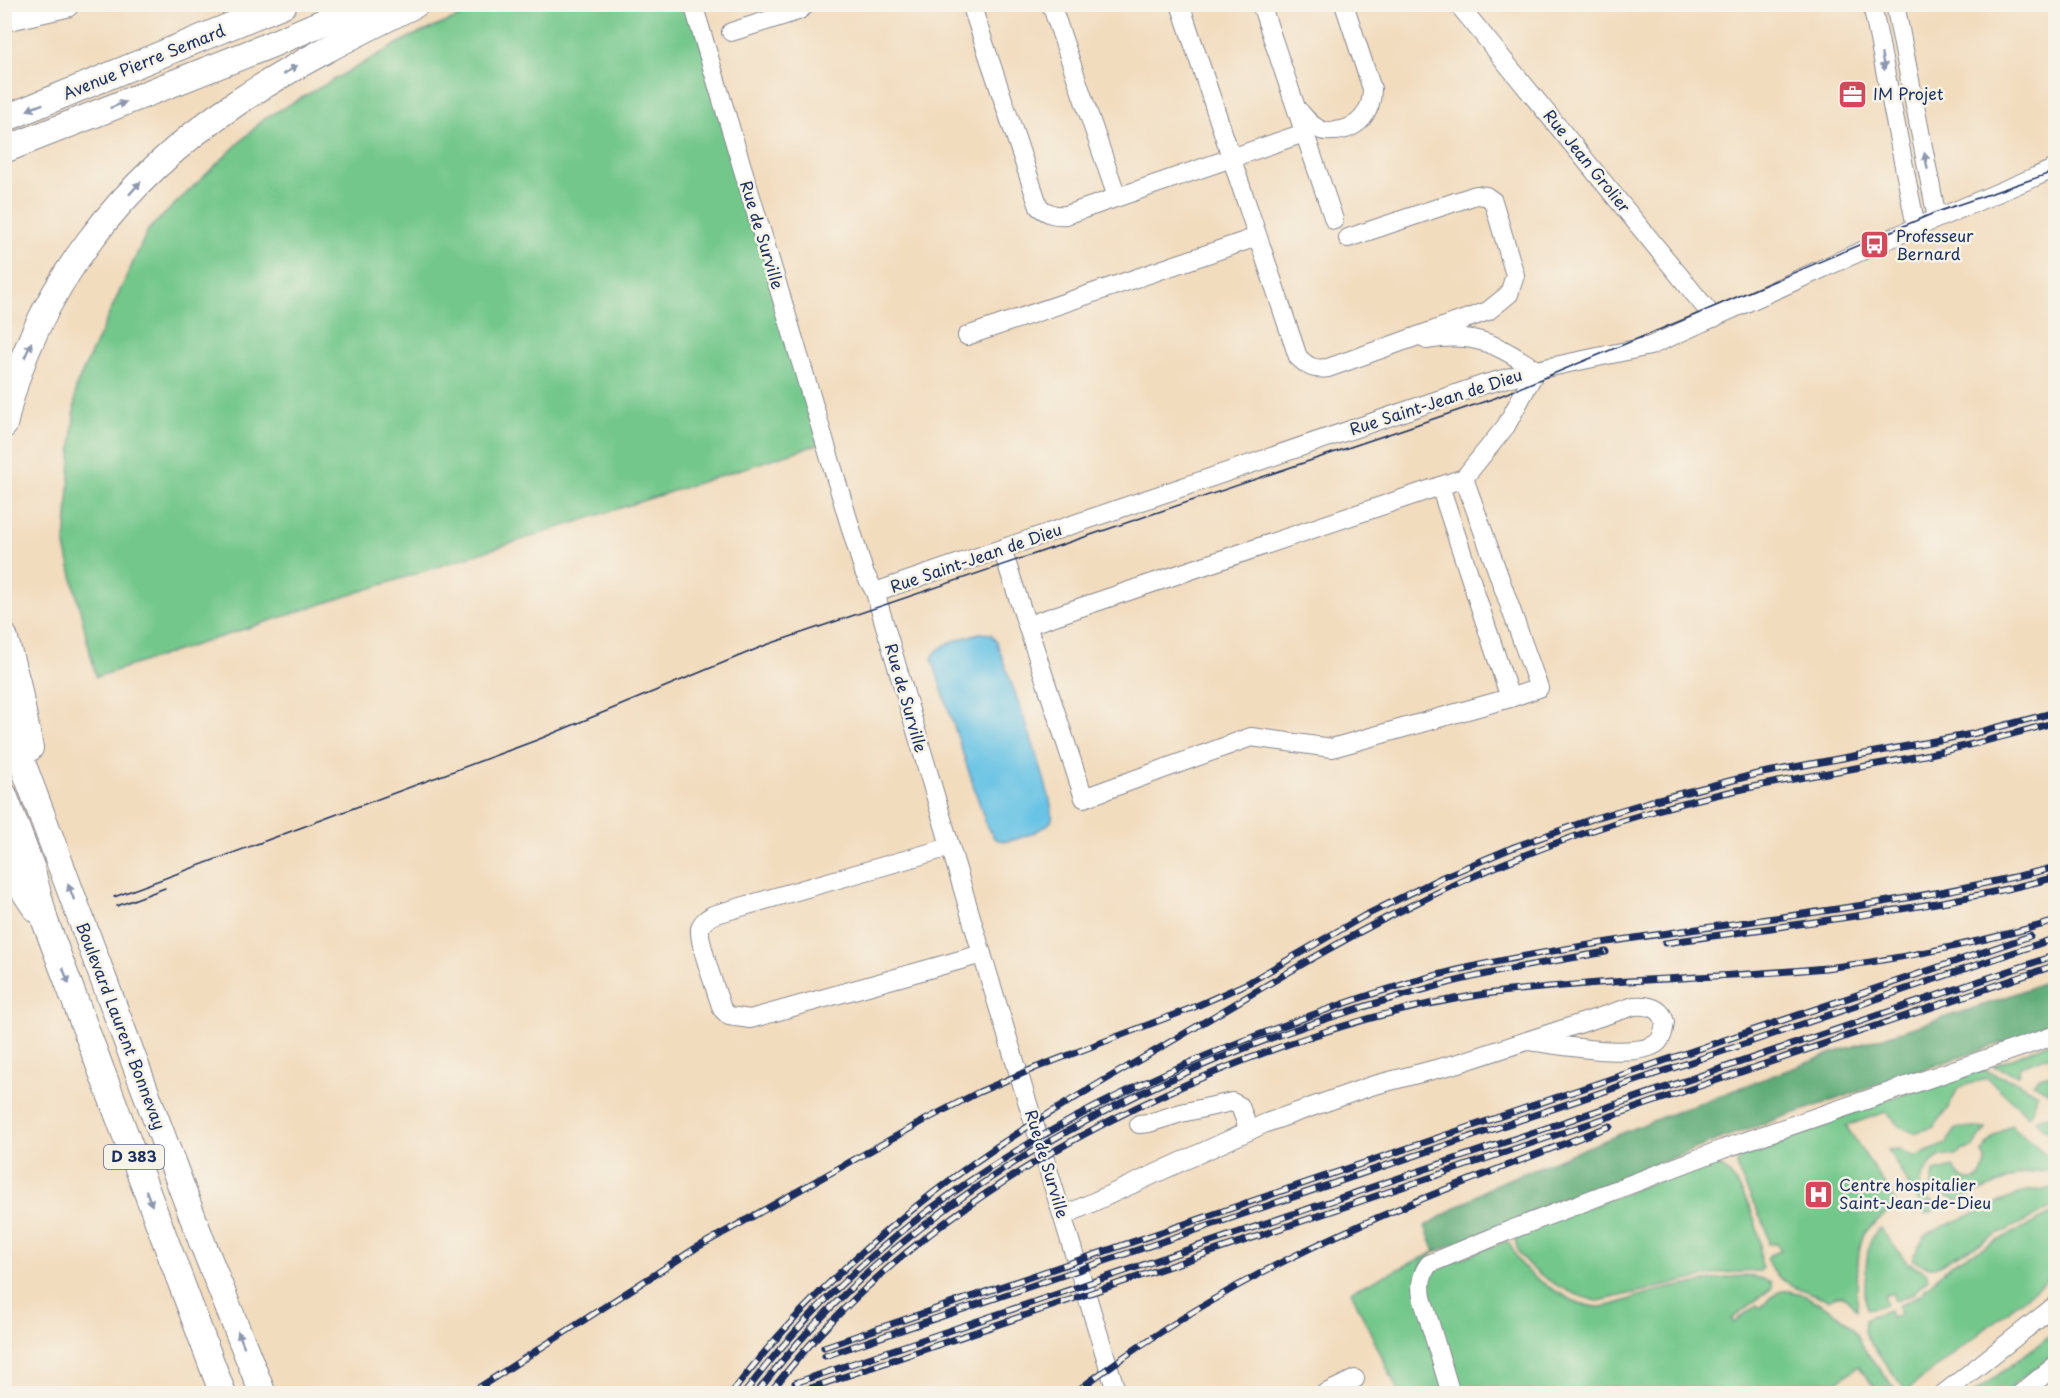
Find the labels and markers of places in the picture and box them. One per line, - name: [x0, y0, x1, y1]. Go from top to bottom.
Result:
- office icon: IM Projet: [1836, 78, 1868, 110]
- place label: IM Projet: [1873, 81, 1944, 105]
- place label: Professeur Bernard: [1896, 223, 1974, 265]
- bus stop icon: Professeur Bernard: [1859, 229, 1891, 261]
- place label: Centre hospitalier Saint-Jean-de-Dieu: [1839, 1172, 1991, 1214]
- hospital icon: Centre hospitalier Saint-Jean-de-Dieu: [1802, 1178, 1834, 1210]

